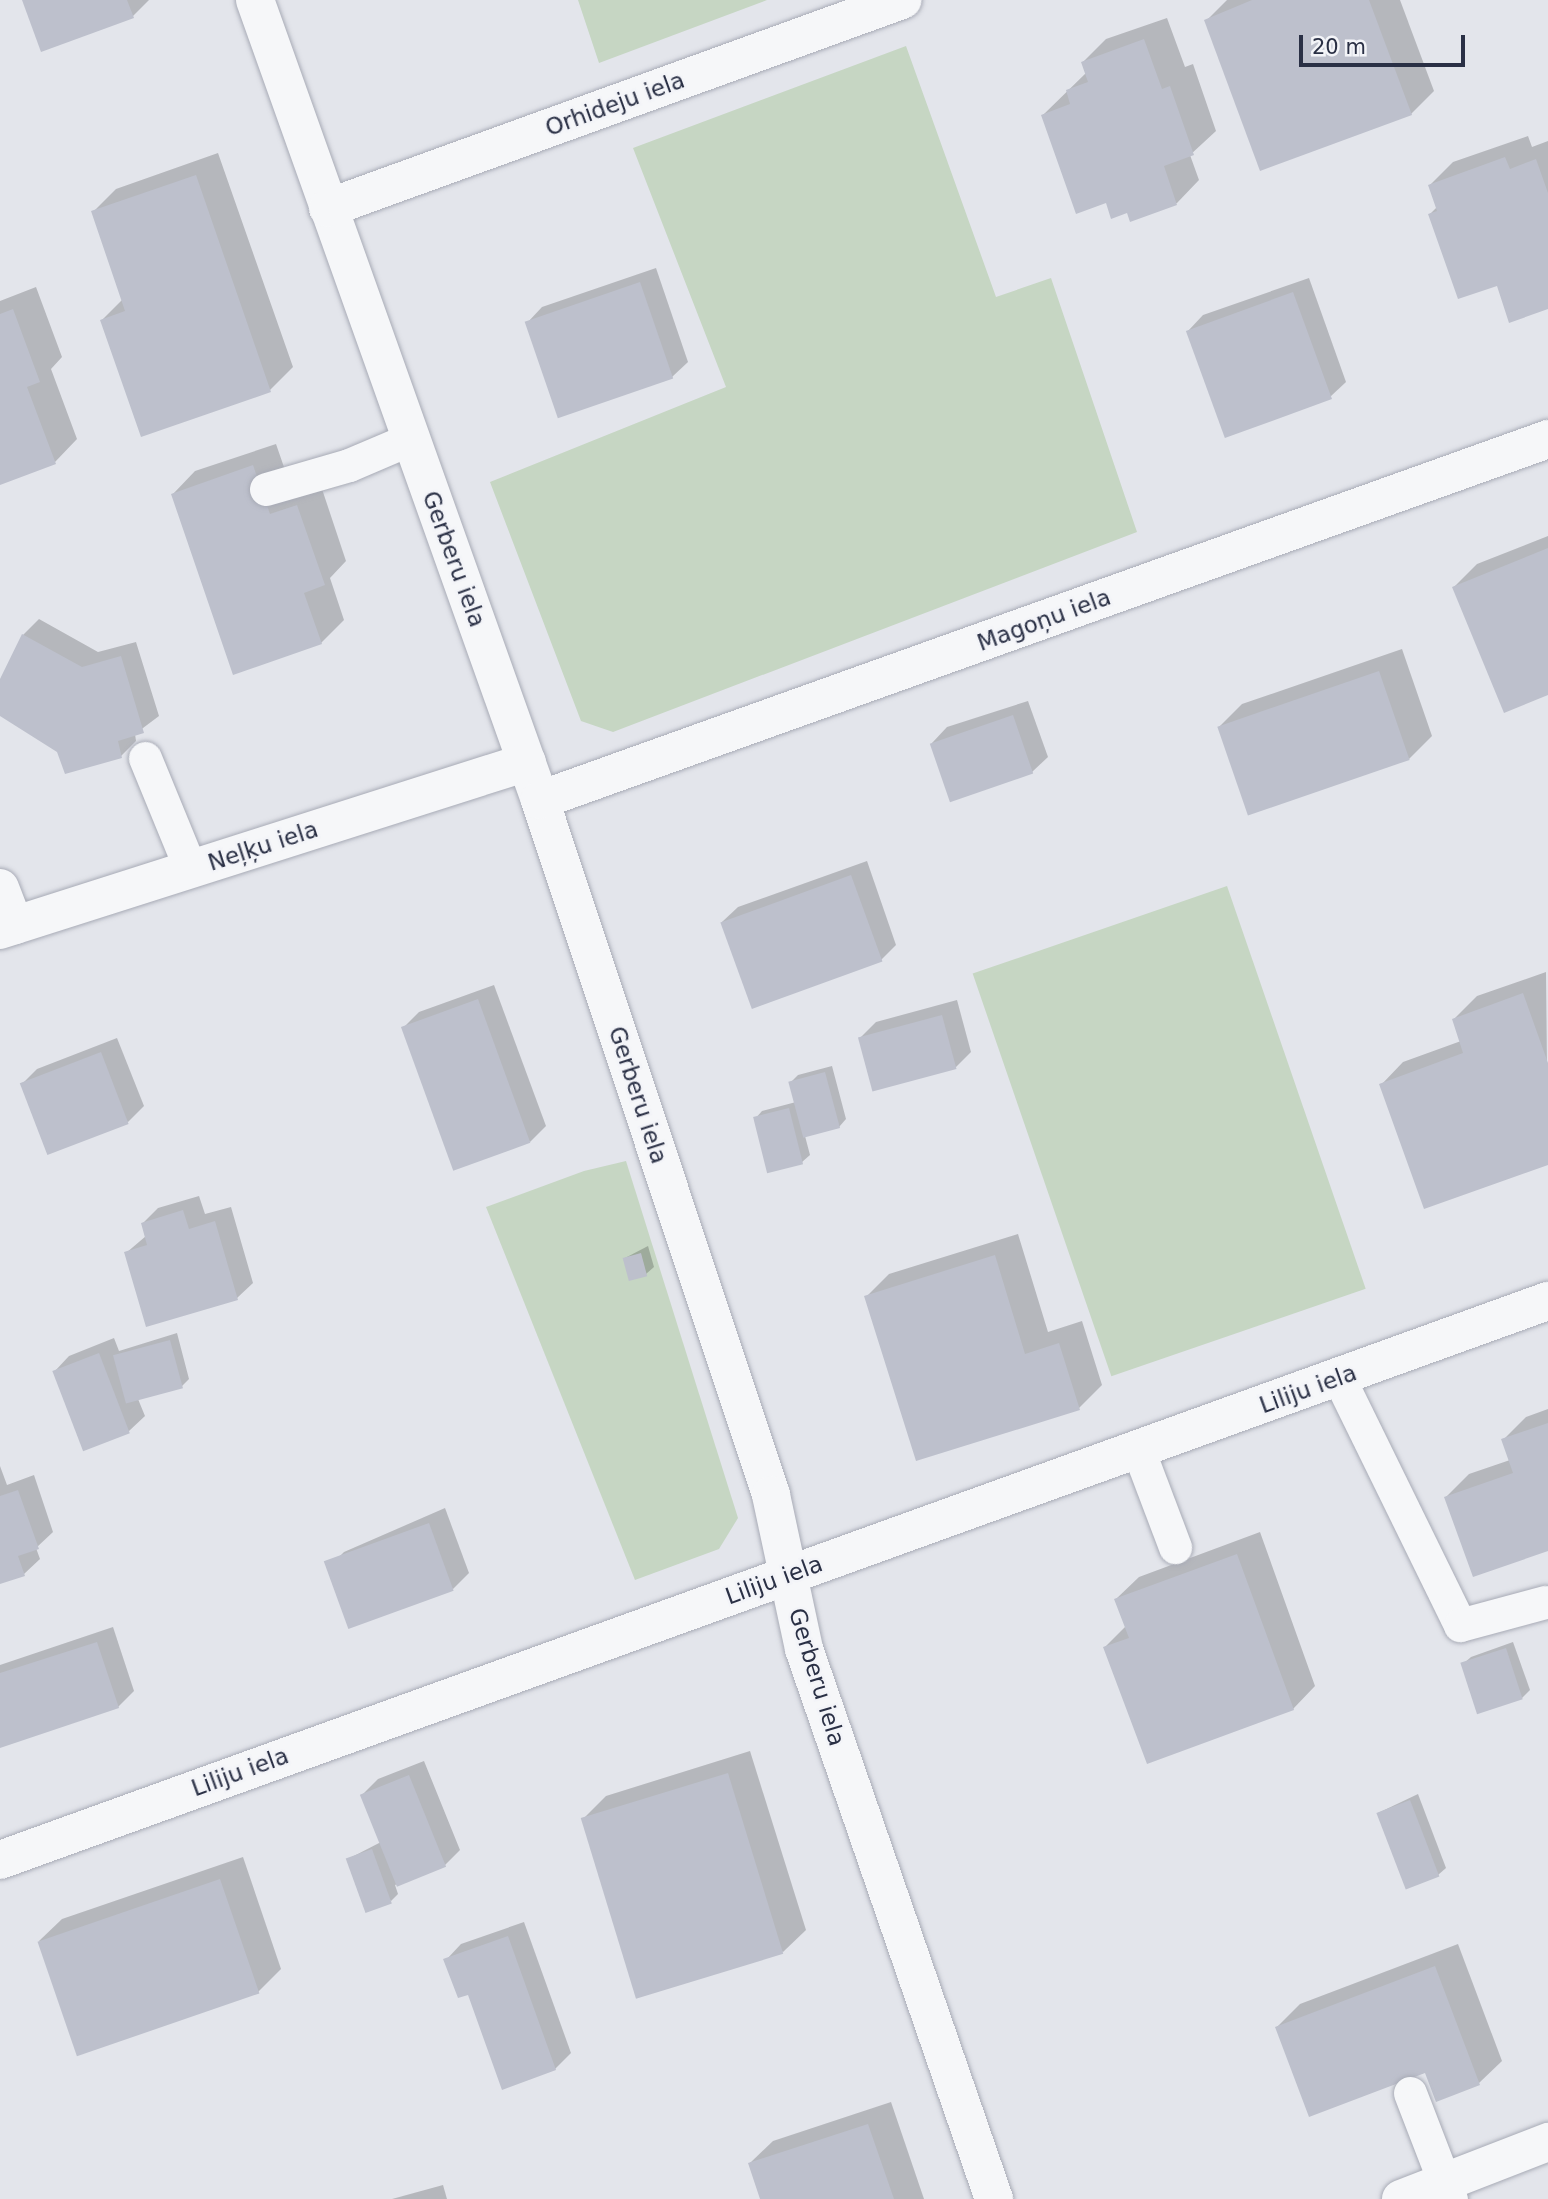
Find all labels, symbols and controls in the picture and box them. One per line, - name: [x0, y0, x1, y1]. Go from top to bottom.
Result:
- scale bar: [1303, 21, 1469, 65]
- text: 20 m: [1312, 35, 1366, 59]
- street label: Orhideju iela: [542, 66, 688, 142]
- street label: Gerberu iela: [417, 487, 491, 631]
- street label: Magoņu iela: [973, 583, 1115, 657]
- street label: Neļķu iela: [205, 815, 321, 877]
- street label: Gerberu iela: [603, 1023, 673, 1167]
- street label: Liliju iela: [1256, 1359, 1360, 1419]
- street label: Liliju iela: [722, 1550, 826, 1610]
- street label: Gerberu iela: [783, 1605, 851, 1749]
- street label: Liliju iela: [188, 1742, 292, 1802]

